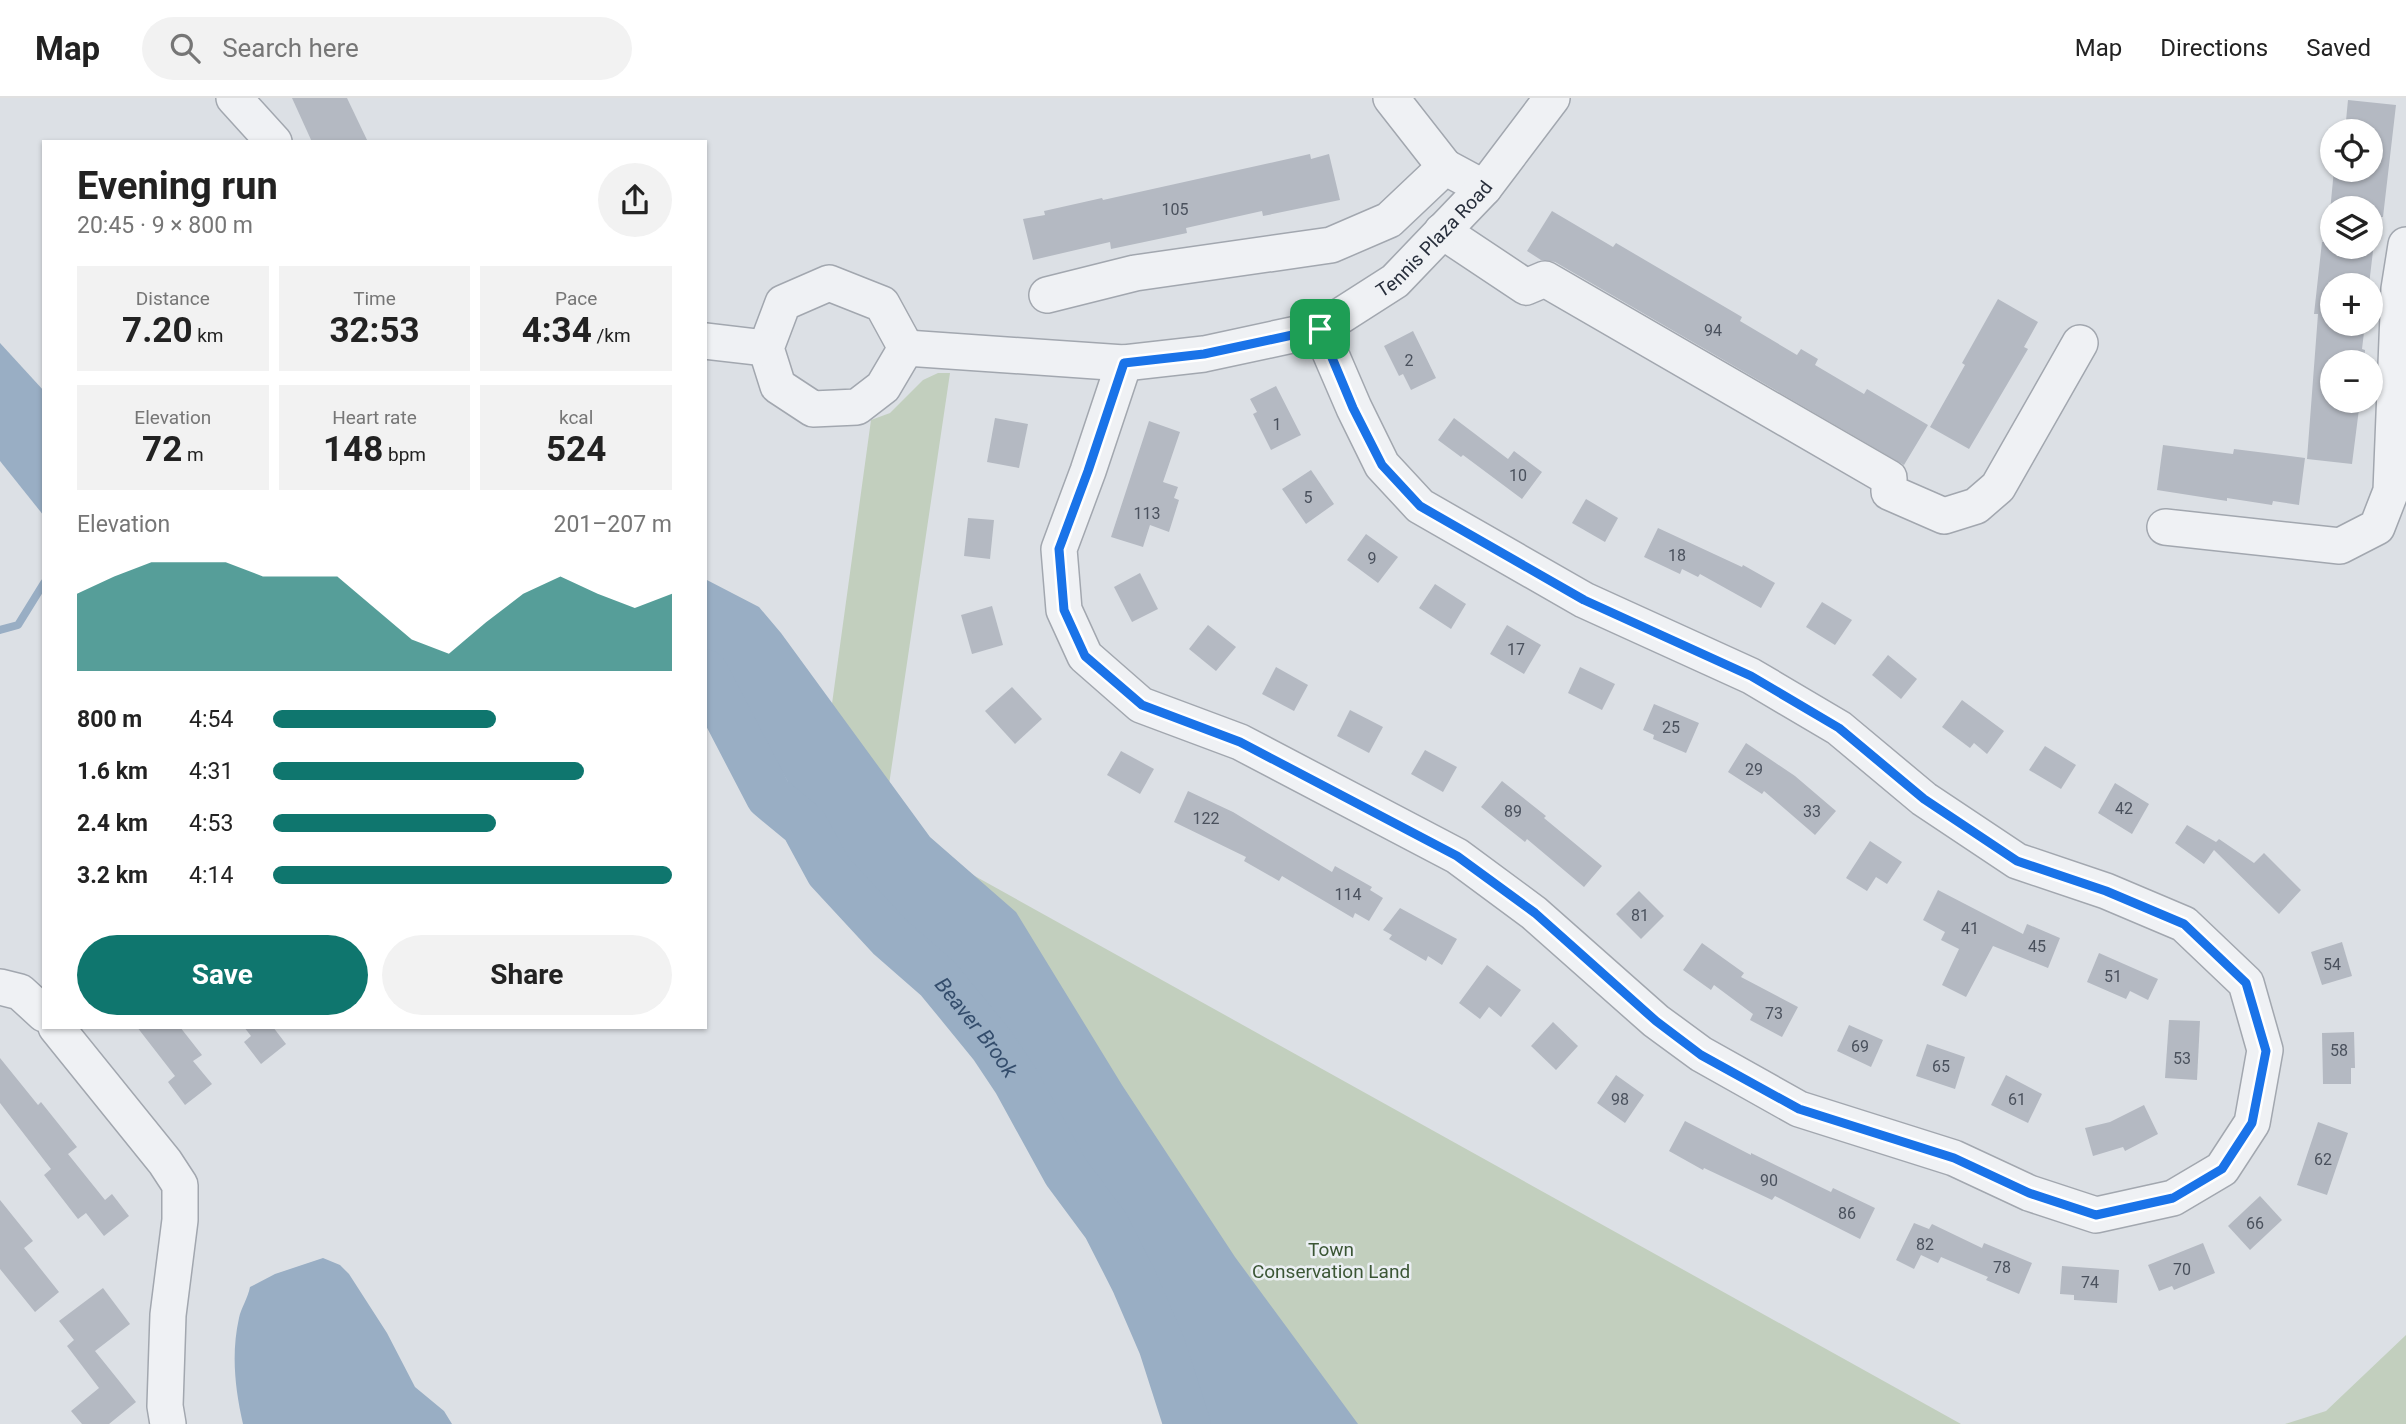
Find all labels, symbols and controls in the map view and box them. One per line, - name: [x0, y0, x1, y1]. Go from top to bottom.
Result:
- search box: [142, 17, 632, 80]
- text: Map: [35, 29, 100, 68]
- icon: search: [166, 29, 204, 67]
- text: Search here: [222, 33, 359, 63]
- text: Map: [2075, 34, 2122, 62]
- text: Directions: [2160, 34, 2268, 62]
- text: Saved: [2306, 34, 2371, 62]
- map controls: [2320, 119, 2383, 413]
- button: locate: [2320, 119, 2383, 182]
- button: share: [598, 163, 672, 237]
- text: Evening run: [77, 164, 278, 208]
- street label: Tennis Plaza Road: [1372, 176, 1497, 302]
- button: layers: [2320, 196, 2383, 259]
- house number: 105: [1162, 200, 1188, 219]
- text: 20:45 · 9 × 800 m: [77, 212, 253, 239]
- button: +: [2320, 273, 2383, 336]
- text: Distance: [136, 287, 210, 310]
- text: Time: [353, 287, 396, 310]
- text: Pace: [555, 287, 597, 310]
- pin: [1290, 299, 1350, 359]
- text: 7.20: [122, 310, 193, 351]
- text: 32:53: [329, 310, 420, 351]
- text: 4:34: [522, 310, 592, 351]
- icon: arrive: [1301, 310, 1339, 348]
- house number: 94: [1704, 321, 1722, 340]
- text: km: [193, 324, 224, 347]
- text: /km: [592, 324, 631, 347]
- button: −: [2320, 350, 2383, 413]
- house number: 2: [1405, 351, 1414, 370]
- text: Elevation: [134, 406, 211, 429]
- text: Heart rate: [332, 406, 417, 429]
- text: kcal: [559, 406, 593, 429]
- house number: 1: [1273, 415, 1282, 434]
- text: 72: [142, 429, 182, 470]
- text: 148: [323, 429, 383, 470]
- text: 524: [546, 429, 606, 470]
- text: m: [182, 443, 204, 466]
- text: bpm: [383, 443, 426, 466]
- house number: 10: [1509, 466, 1527, 485]
- house number: 5: [1304, 488, 1313, 507]
- house number: 113: [1134, 504, 1160, 523]
- text: Elevation: [77, 511, 170, 538]
- text: 201–207 m: [553, 511, 672, 538]
- house number: 18: [1668, 546, 1686, 565]
- house number: 9: [1368, 549, 1377, 568]
- house number: 17: [1507, 640, 1525, 659]
- text: 800 m: [77, 706, 142, 733]
- text: 4:54: [189, 706, 233, 733]
- house number: 25: [1662, 718, 1680, 737]
- text: 1.6 km: [77, 758, 148, 785]
- text: 4:31: [189, 758, 233, 785]
- house number: 29: [1745, 760, 1763, 779]
- house number: 42: [2115, 799, 2133, 818]
- house number: 89: [1504, 802, 1522, 821]
- house number: 33: [1803, 802, 1821, 821]
- house number: 122: [1193, 809, 1219, 828]
- text: 2.4 km: [77, 810, 148, 837]
- text: 4:53: [189, 810, 233, 837]
- text: 3.2 km: [77, 862, 148, 889]
- text: 4:14: [189, 862, 233, 889]
- house number: 114: [1335, 885, 1361, 904]
- house number: 81: [1631, 906, 1649, 925]
- house number: 41: [1961, 919, 1979, 938]
- button: Save: [77, 935, 368, 1015]
- button: Share: [382, 935, 672, 1015]
- house number: 45: [2028, 937, 2046, 956]
- house number: 54: [2323, 955, 2341, 974]
- house number: 51: [2104, 967, 2122, 986]
- water label: Beaver Brook: [930, 973, 1023, 1083]
- house number: 73: [1765, 1004, 1783, 1023]
- house number: 69: [1851, 1037, 1869, 1056]
- house number: 58: [2330, 1041, 2348, 1060]
- house number: 53: [2173, 1049, 2191, 1068]
- house number: 65: [1932, 1057, 1950, 1076]
- house number: 98: [1611, 1090, 1629, 1109]
- house number: 61: [2008, 1090, 2026, 1109]
- house number: 62: [2314, 1150, 2332, 1169]
- house number: 90: [1760, 1171, 1778, 1190]
- house number: 86: [1838, 1204, 1856, 1223]
- house number: 66: [2246, 1214, 2264, 1233]
- house number: 82: [1916, 1235, 1934, 1254]
- park label: Town Conservation Land: [1252, 1238, 1410, 1283]
- house number: 78: [1993, 1258, 2011, 1277]
- house number: 70: [2173, 1260, 2191, 1279]
- house number: 74: [2081, 1273, 2099, 1292]

